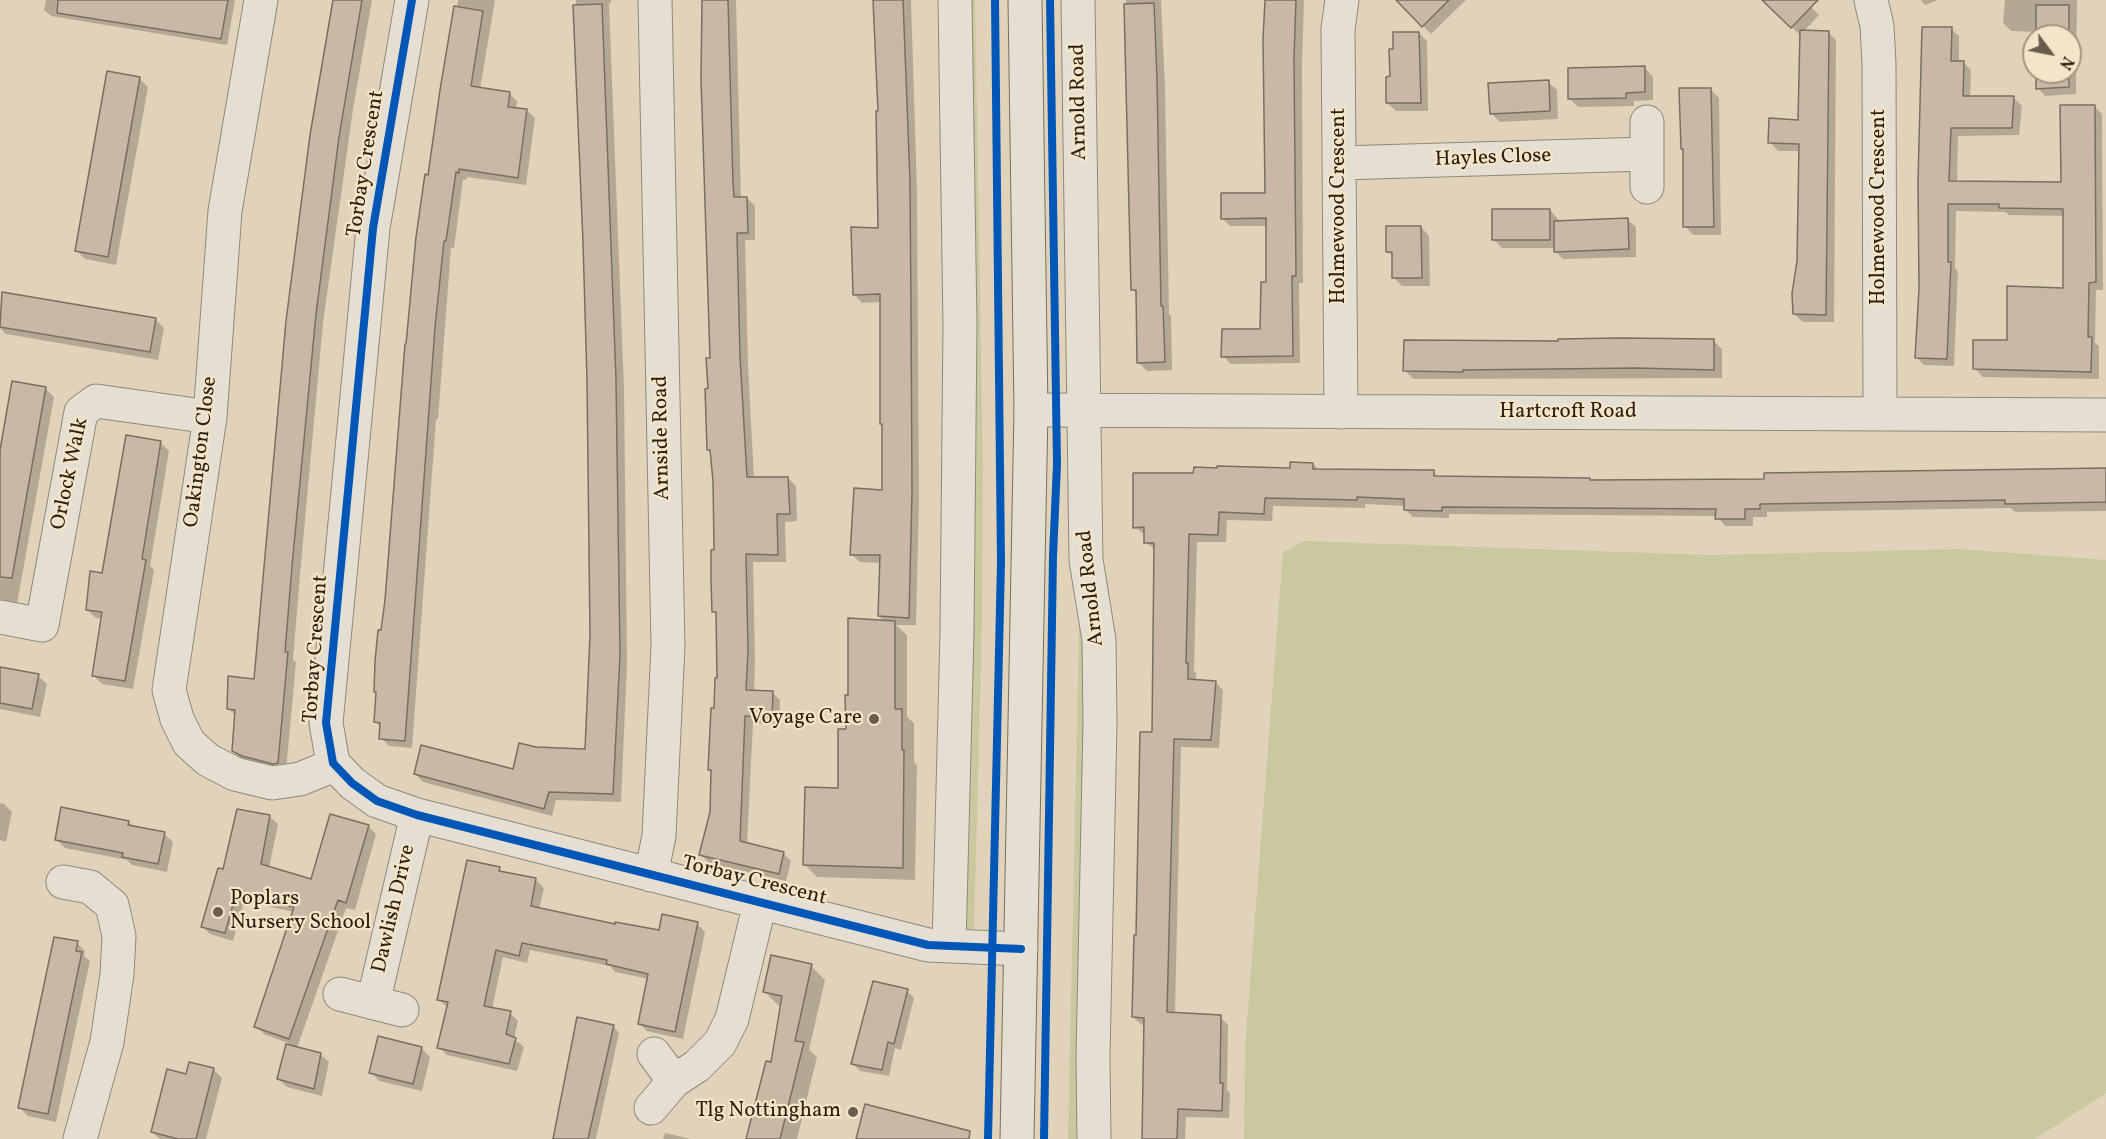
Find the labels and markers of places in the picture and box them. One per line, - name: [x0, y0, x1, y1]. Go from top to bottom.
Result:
- place label: Voyage Care: [749, 706, 862, 732]
- marker: Voyage Care: [867, 712, 881, 726]
- place label: Poplars Nursery School: [230, 887, 371, 937]
- marker: Poplars Nursery School: [211, 905, 225, 919]
- place label: Tlg Nottingham: [695, 1099, 841, 1125]
- marker: Tlg Nottingham: [846, 1105, 860, 1119]

